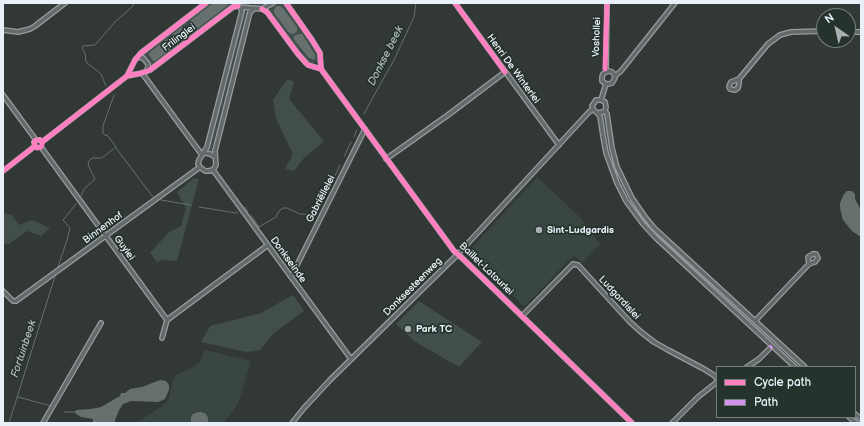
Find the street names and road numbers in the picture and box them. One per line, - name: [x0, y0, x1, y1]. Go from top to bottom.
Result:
- street label: Voshollei: [590, 17, 604, 57]
- street label: Frilinglei: [160, 22, 198, 54]
- street label: Henri De Winterlei: [484, 32, 542, 106]
- street label: Gabriëllelei: [304, 173, 338, 225]
- street label: Binnenhof: [81, 210, 125, 246]
- street label: Guylei: [111, 233, 137, 263]
- street label: Donkseinde: [267, 235, 309, 285]
- street label: Baillet-Latourlei: [456, 240, 516, 298]
- street label: Donksesteenweg: [381, 255, 445, 319]
- street label: Ludgardislei: [596, 274, 642, 322]

